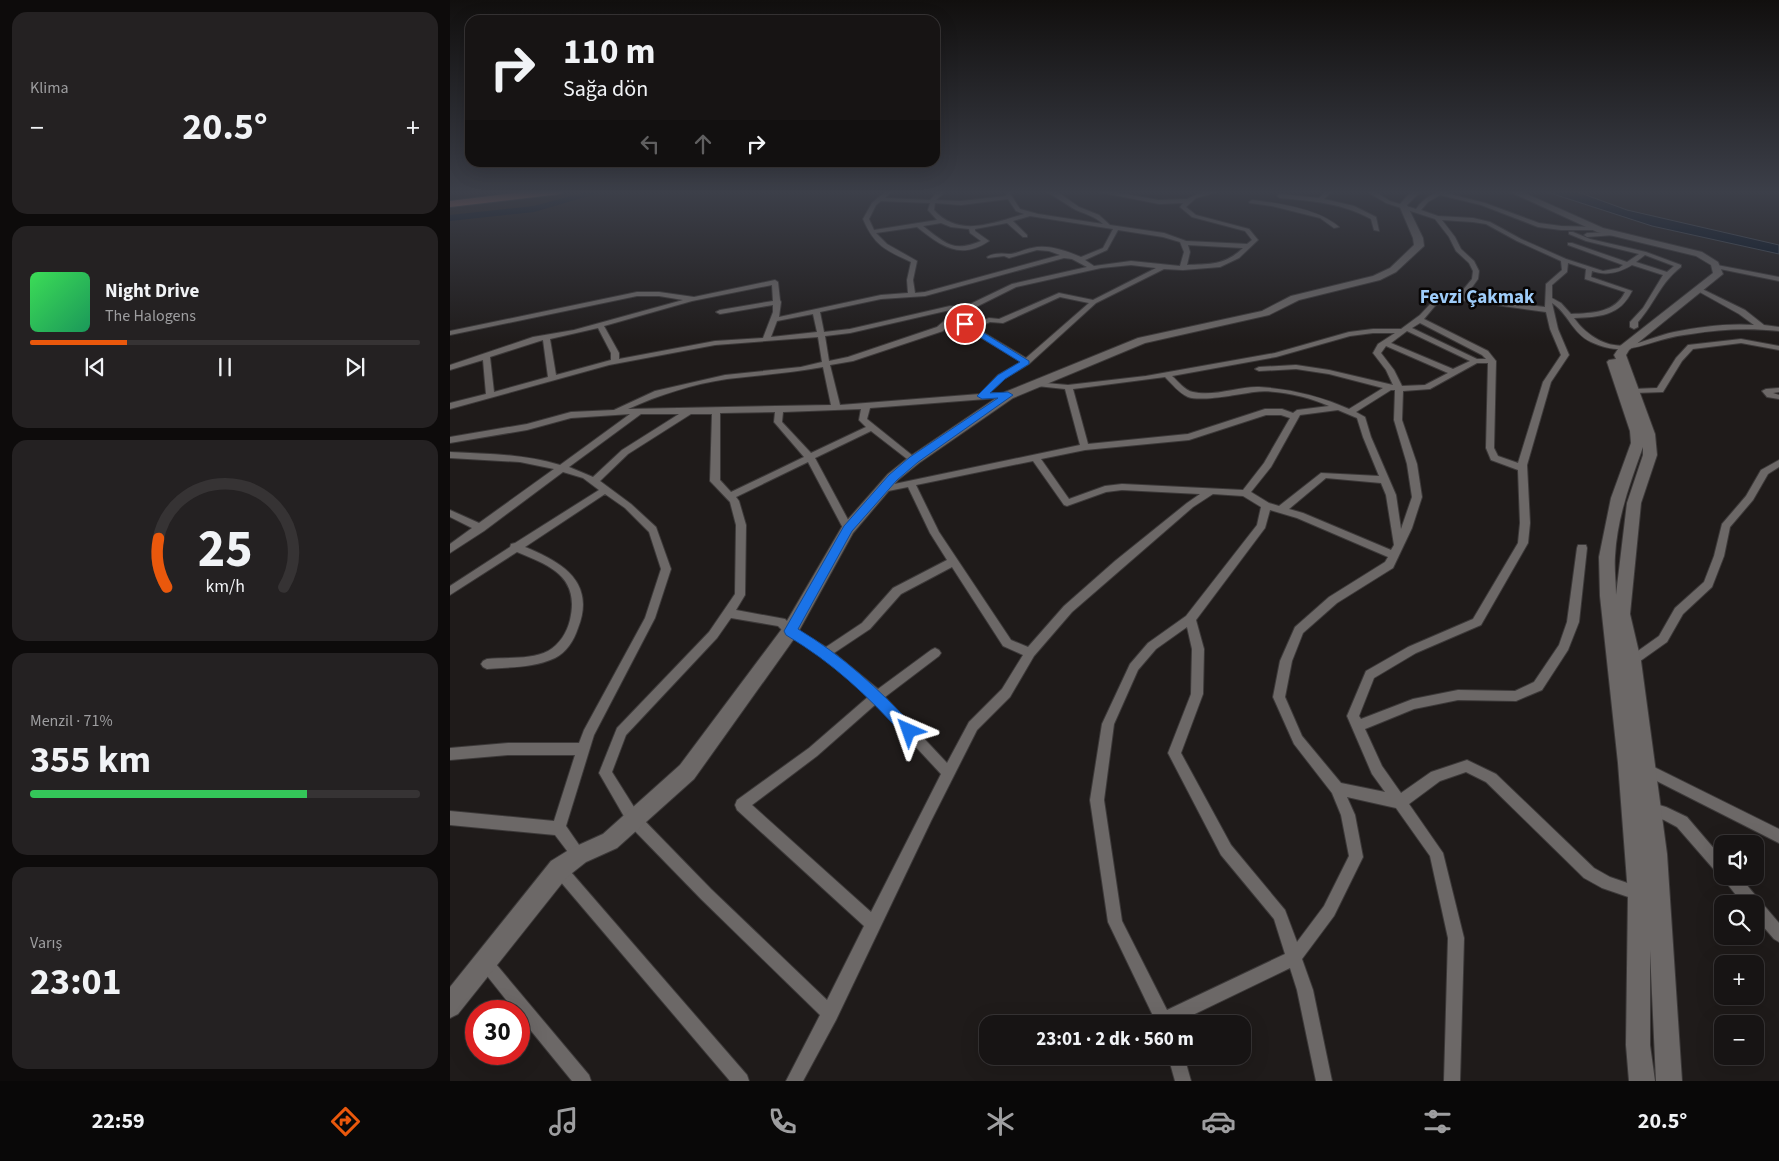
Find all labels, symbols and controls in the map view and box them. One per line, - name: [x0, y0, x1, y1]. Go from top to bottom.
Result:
- text: 110 m: [563, 27, 655, 77]
- icon: right: [480, 35, 545, 100]
- text: Sağa dön: [563, 73, 648, 105]
- text: Klima: [30, 77, 69, 99]
- text: 20.5°: [182, 100, 268, 154]
- text: −: [30, 108, 44, 148]
- text: +: [406, 108, 420, 148]
- icon: left: [636, 130, 664, 158]
- icon: ahead: [689, 130, 717, 158]
- icon: right: [742, 130, 770, 158]
- text: Night Drive: [105, 278, 199, 305]
- district label: Fevzi Çakmak: [1420, 284, 1535, 311]
- pin: [944, 303, 986, 345]
- text: The Halogens: [105, 305, 196, 327]
- icon: arrive: [951, 310, 979, 338]
- icon: previous: [81, 353, 109, 381]
- icon: pause: [211, 353, 239, 381]
- icon: next: [341, 353, 369, 381]
- text: 25: [198, 513, 252, 587]
- text: km/h: [205, 574, 245, 599]
- position arrow: [882, 704, 934, 756]
- text: Menzil · 71%: [30, 710, 113, 732]
- text: 355 km: [30, 733, 151, 787]
- map controls: [1714, 835, 1764, 1065]
- button: sound: [1714, 835, 1764, 885]
- button: search: [1714, 895, 1764, 945]
- text: Varış: [30, 932, 62, 954]
- text: 23:01: [30, 955, 122, 1009]
- button: +: [1714, 955, 1764, 1005]
- speed limit sign: 30: [465, 1000, 530, 1065]
- button: −: [1714, 1015, 1764, 1065]
- text: 23:01 · 2 dk · 560 m: [1036, 1026, 1194, 1053]
- icon: directions: [328, 1104, 363, 1139]
- icon: music: [546, 1104, 581, 1139]
- icon: phone: [765, 1104, 800, 1139]
- icon: climate: [983, 1104, 1018, 1139]
- icon: car: [1201, 1104, 1236, 1139]
- icon: filters: [1420, 1104, 1455, 1139]
- text: 22:59: [92, 1105, 145, 1137]
- text: 20.5°: [1638, 1105, 1687, 1137]

